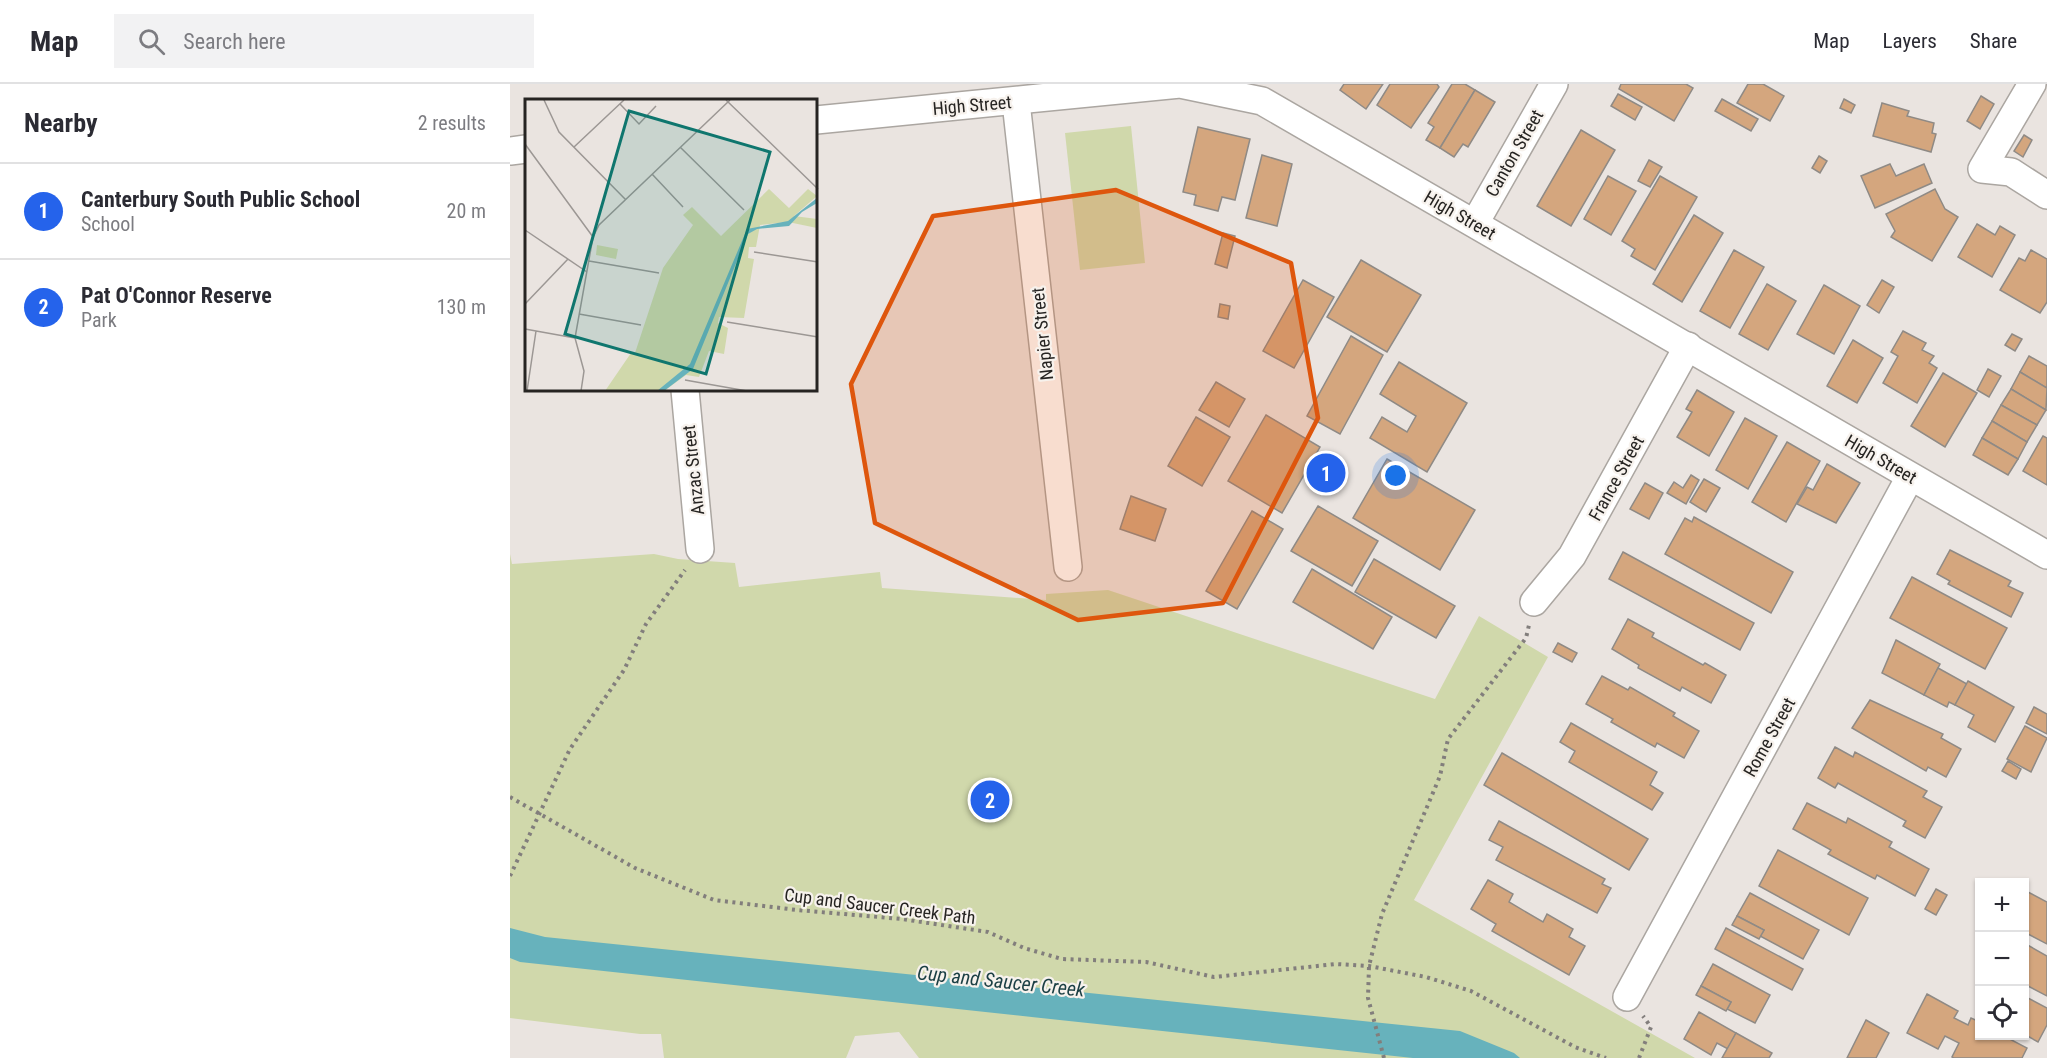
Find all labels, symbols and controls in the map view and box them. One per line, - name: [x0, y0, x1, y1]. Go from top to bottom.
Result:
- search box: [114, 14, 534, 68]
- text: Map: [30, 25, 78, 58]
- icon: search: [135, 25, 168, 58]
- text: Search here: [183, 29, 286, 54]
- text: Map: [1813, 29, 1850, 53]
- text: Layers: [1883, 29, 1937, 53]
- text: Share: [1970, 29, 2017, 53]
- street label: High Street: [932, 91, 1012, 119]
- inset map: [525, 99, 818, 392]
- street label: Canton Street: [1481, 106, 1547, 200]
- text: Nearby: [24, 108, 98, 138]
- text: 2 results: [418, 111, 486, 135]
- street label: High Street: [1420, 186, 1500, 244]
- text: Canterbury South Public School: [81, 187, 360, 212]
- text: 1: [38, 199, 49, 223]
- text: 20 m: [447, 199, 486, 223]
- text: School: [81, 212, 135, 236]
- text: Pat O'Connor Reserve: [81, 283, 272, 308]
- street label: Napier Street: [1027, 287, 1057, 381]
- text: 2: [38, 295, 49, 319]
- text: 130 m: [437, 295, 486, 319]
- text: Park: [81, 308, 117, 332]
- street label: Anzac Street: [678, 424, 708, 516]
- street label: High Street: [1841, 430, 1921, 488]
- street label: France Street: [1584, 432, 1648, 524]
- pin: 1: [1306, 450, 1346, 496]
- your location: [1381, 461, 1410, 490]
- street label: Rome Street: [1739, 694, 1799, 780]
- pin: 2: [970, 778, 1010, 822]
- map controls: [1975, 878, 2029, 1040]
- button: +: [1975, 878, 2029, 932]
- street label: Cup and Saucer Creek Path: [783, 884, 977, 928]
- button: −: [1975, 932, 2029, 986]
- water label: Cup and Saucer Creek: [916, 960, 1087, 1002]
- button: locate: [1975, 986, 2029, 1040]

